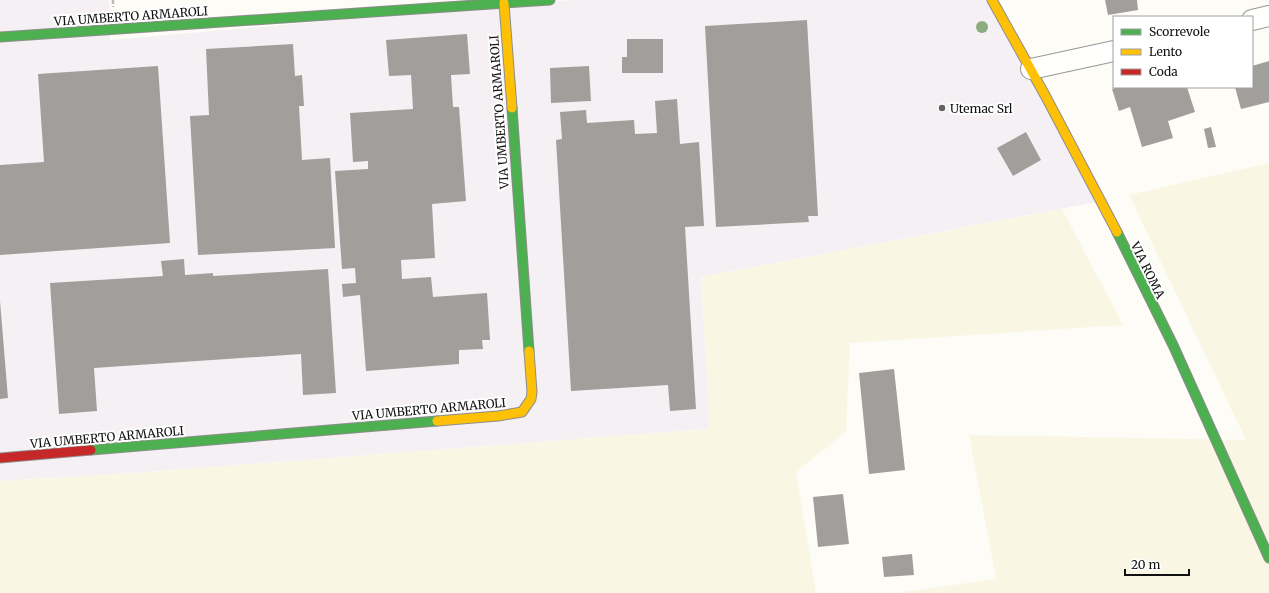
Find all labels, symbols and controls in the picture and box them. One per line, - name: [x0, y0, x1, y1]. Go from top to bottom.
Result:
- street label: VIA UMBERTO ARMAROLI: [52, 3, 209, 29]
- legend: [1113, 16, 1253, 88]
- text: Scorrevole: [1149, 24, 1210, 39]
- street label: VIA UMBERTO ARMAROLI: [486, 34, 512, 191]
- text: Lento: [1149, 44, 1182, 59]
- text: Coda: [1149, 64, 1178, 79]
- place label: Utemac Srl: [950, 101, 1013, 116]
- marker: Utemac Srl: [937, 103, 947, 113]
- street label: VIA ROMA: [1127, 238, 1168, 301]
- street label: VIA UMBERTO ARMAROLI: [350, 395, 507, 423]
- street label: VIA UMBERTO ARMAROLI: [28, 423, 185, 451]
- scale bar: [1125, 551, 1189, 577]
- text: 20 m: [1131, 557, 1160, 572]

